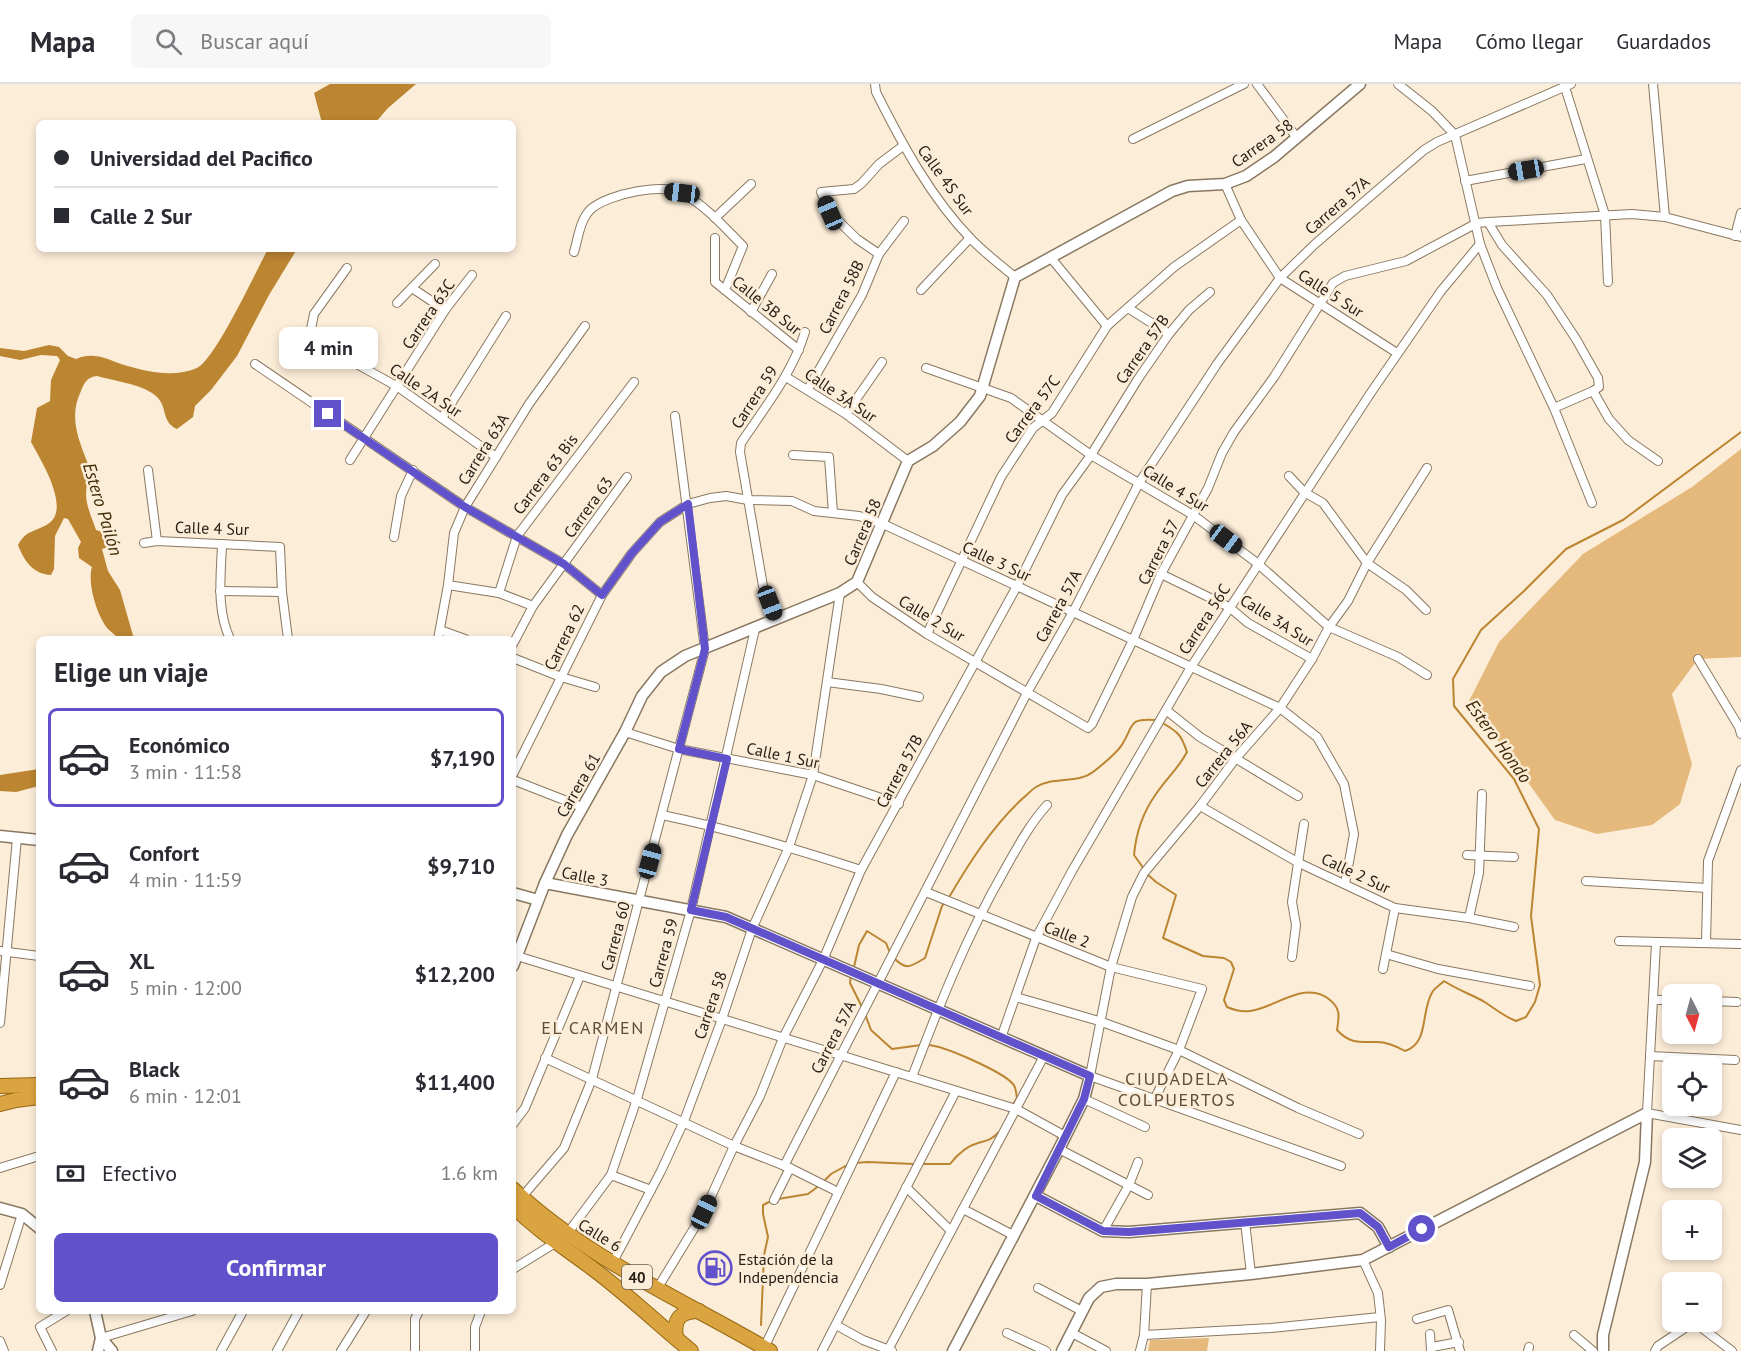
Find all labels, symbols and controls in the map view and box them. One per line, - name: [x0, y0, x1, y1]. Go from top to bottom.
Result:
- search box: [131, 14, 551, 68]
- text: Mapa: [30, 23, 95, 60]
- icon: search: [152, 25, 185, 58]
- text: Buscar aquí: [200, 27, 309, 55]
- text: Mapa: [1393, 28, 1442, 55]
- text: Cómo llegar: [1475, 28, 1583, 55]
- text: Guardados: [1616, 28, 1711, 55]
- street label: Carrera 58: [1227, 114, 1297, 172]
- street label: Calle 4S Sur: [914, 141, 979, 220]
- text: Universidad del Pacifico: [90, 144, 313, 172]
- car: [1507, 158, 1545, 182]
- street label: Carrera 57A: [1300, 171, 1374, 239]
- car: [663, 182, 701, 204]
- car: [815, 193, 845, 233]
- text: Calle 2 Sur: [90, 202, 192, 230]
- street label: Carrera 58B: [814, 257, 868, 337]
- street label: Calle 5 Sur: [1294, 264, 1368, 322]
- street label: Calle 3B Sur: [728, 271, 806, 339]
- street label: Carrera 63C: [397, 275, 459, 353]
- street label: Carrera 57B: [1111, 310, 1173, 388]
- callout: 4 min: [278, 327, 378, 369]
- text: 4 min: [304, 335, 353, 361]
- street label: Calle 2A Sur: [386, 359, 466, 422]
- street label: Carrera 59: [726, 362, 782, 432]
- street label: Calle 3A Sur: [801, 364, 881, 427]
- street label: Carrera 57C: [1000, 371, 1064, 447]
- route end: [314, 400, 341, 427]
- street label: Carrera 63A: [453, 409, 513, 488]
- street label: Carrera 63 Bis: [508, 430, 582, 518]
- water label: Estero Pailón: [78, 460, 128, 558]
- street label: Calle 4 Sur: [1139, 460, 1213, 516]
- street label: Carrera 63: [559, 472, 617, 542]
- street label: Carrera 58: [839, 495, 885, 569]
- street label: Carrera 57: [1133, 516, 1183, 588]
- street label: Calle 4 Sur: [175, 517, 250, 539]
- car: [1206, 521, 1246, 557]
- street label: Calle 3 Sur: [959, 536, 1035, 586]
- street label: Carrera 57A: [1031, 566, 1086, 646]
- street label: Carrera 56C: [1174, 580, 1234, 658]
- car: [755, 583, 785, 623]
- street label: Calle 2 Sur: [895, 590, 969, 646]
- street label: Calle 3A Sur: [1237, 590, 1318, 651]
- street label: Carrera 62: [539, 601, 589, 673]
- text: Elige un viaje: [54, 655, 208, 689]
- water label: Estero Hondo: [1461, 695, 1537, 787]
- street label: Carrera 56A: [1190, 716, 1256, 791]
- icon: car: [57, 731, 111, 785]
- text: Económico: [129, 731, 230, 759]
- street label: Carrera 57B: [871, 731, 927, 811]
- street label: Calle 1 Sur: [745, 738, 822, 773]
- text: $7,190: [430, 744, 495, 772]
- street label: Carrera 61: [552, 749, 604, 821]
- text: 3 min · 11:58: [129, 759, 242, 785]
- icon: car: [57, 839, 111, 893]
- text: Confort: [129, 839, 199, 867]
- car: [637, 841, 663, 881]
- street label: Calle 2 Sur: [1318, 848, 1394, 898]
- text: $9,710: [427, 852, 495, 880]
- street label: Calle 3: [560, 862, 610, 890]
- text: 4 min · 11:59: [129, 867, 242, 893]
- street label: Carrera 60: [596, 899, 634, 973]
- street label: Carrera 59: [644, 916, 682, 990]
- street label: Calle 2: [1041, 916, 1093, 952]
- icon: car: [57, 947, 111, 1001]
- text: XL: [129, 947, 154, 975]
- text: $12,200: [415, 960, 495, 988]
- street label: Carrera 58: [689, 968, 731, 1042]
- text: 5 min · 12:00: [129, 975, 242, 1001]
- north arrow: [1662, 984, 1722, 1044]
- map controls: [1662, 984, 1722, 1332]
- street label: Carrera 57A: [806, 997, 860, 1077]
- district label: EL CARMEN: [541, 1016, 645, 1039]
- icon: car: [57, 1055, 111, 1109]
- text: Black: [129, 1055, 180, 1083]
- button: locate: [1662, 1056, 1722, 1116]
- district label: CIUDADELA COLPUERTOS: [1118, 1067, 1236, 1111]
- text: $11,400: [415, 1068, 495, 1096]
- text: 6 min · 12:01: [129, 1083, 242, 1109]
- button: layers: [1662, 1128, 1722, 1188]
- icon: cash: [54, 1157, 87, 1190]
- text: Efectivo: [102, 1159, 177, 1187]
- text: 1.6 km: [441, 1160, 498, 1186]
- car: [688, 1192, 720, 1232]
- button: +: [1662, 1200, 1722, 1260]
- street label: Calle 6: [575, 1214, 625, 1256]
- route start: [1408, 1215, 1435, 1242]
- button: Confirmar: [54, 1233, 498, 1302]
- place label: Estación de la Independencia: [738, 1249, 839, 1287]
- fuel station icon: Estación de la Independencia: [697, 1250, 733, 1286]
- road number: 40: [622, 1265, 652, 1289]
- button: −: [1662, 1272, 1722, 1332]

